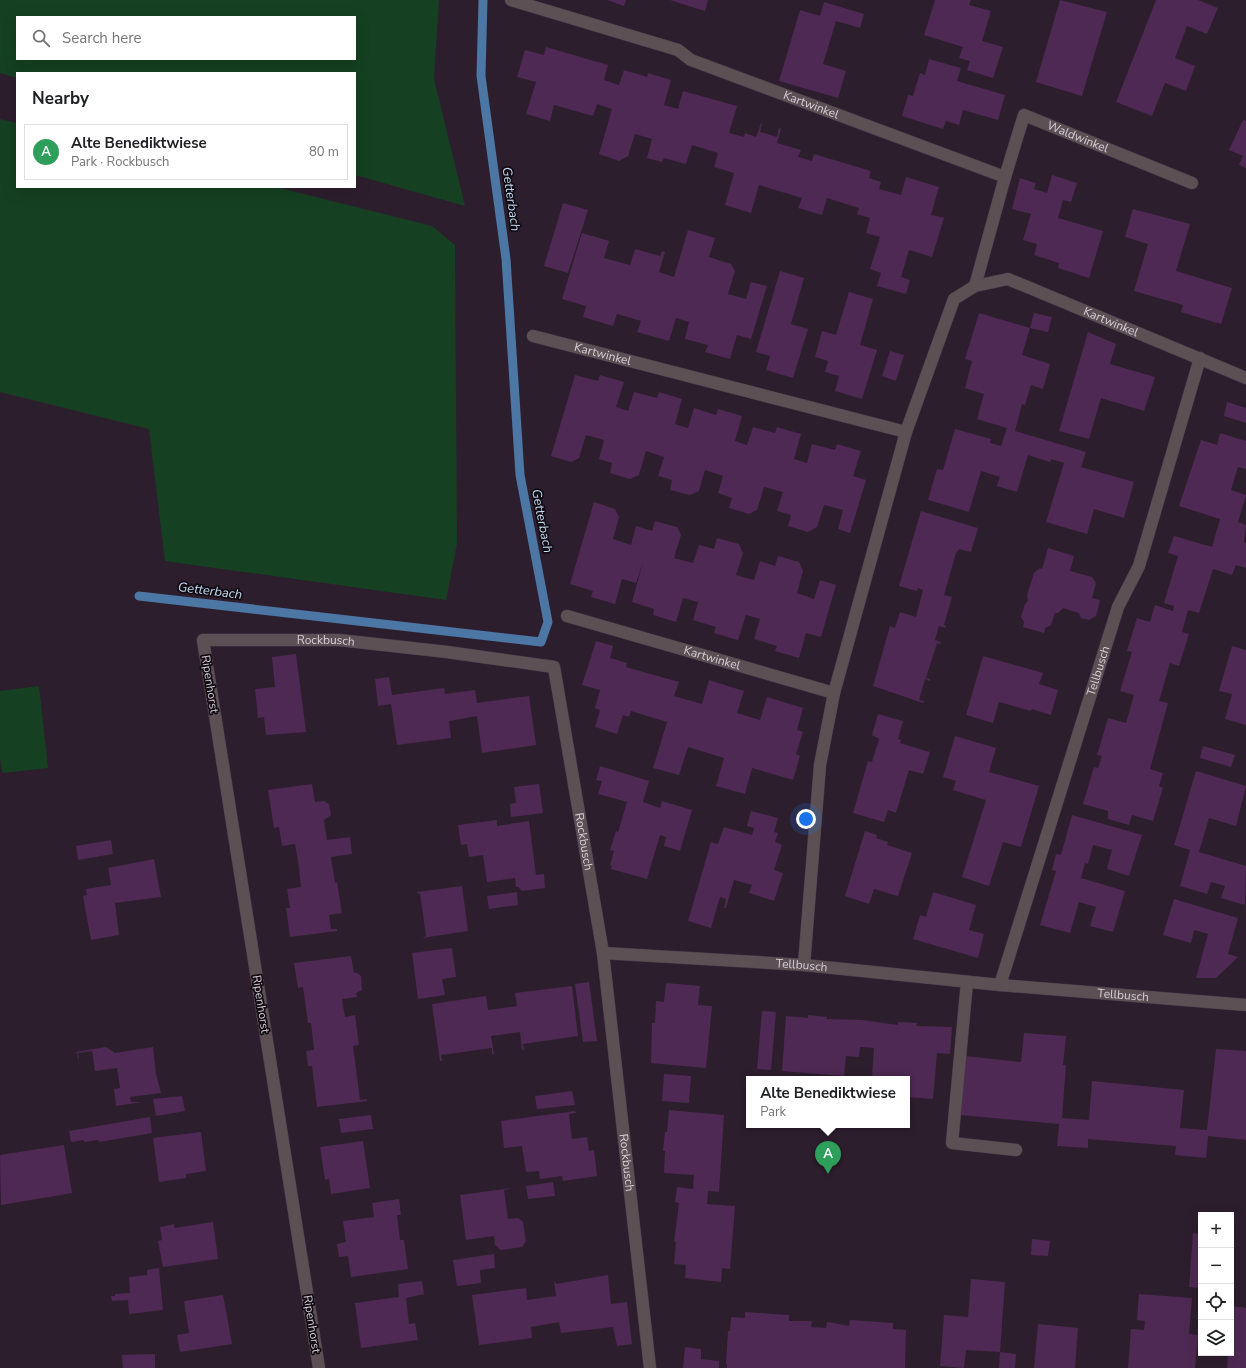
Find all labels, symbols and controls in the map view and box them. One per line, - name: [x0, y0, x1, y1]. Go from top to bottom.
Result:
- search box: [16, 16, 356, 60]
- icon: search: [30, 27, 52, 49]
- text: Search here: [62, 28, 142, 48]
- text: Nearby: [32, 87, 89, 110]
- street label: Kartwinkel: [781, 87, 842, 123]
- street label: Waldwinkel: [1045, 117, 1111, 157]
- text: Alte Benediktwiese: [71, 133, 207, 153]
- text: A: [41, 143, 51, 161]
- text: 80 m: [309, 143, 339, 161]
- text: Park · Rockbusch: [71, 153, 169, 171]
- water label: Getterbach: [498, 166, 524, 232]
- street label: Kartwinkel: [1081, 303, 1141, 341]
- street label: Kartwinkel: [572, 339, 633, 369]
- water label: Getterbach: [527, 488, 557, 554]
- water label: Getterbach: [177, 578, 243, 604]
- street label: Rockbusch: [297, 632, 356, 650]
- street label: Kartwinkel: [682, 642, 743, 674]
- street label: Tellbusch: [1083, 644, 1113, 698]
- street label: Ripenhorst: [198, 654, 223, 715]
- your location: [796, 809, 816, 829]
- street label: Rockbusch: [571, 812, 597, 872]
- street label: Tellbusch: [775, 955, 828, 975]
- street label: Ripenhorst: [249, 974, 274, 1035]
- street label: Tellbusch: [1097, 985, 1150, 1005]
- popup: [746, 1076, 910, 1128]
- text: Alte Benediktwiese: [760, 1083, 896, 1103]
- text: Park: [760, 1103, 786, 1121]
- street label: Rockbusch: [616, 1133, 638, 1192]
- pin: A: [815, 1141, 841, 1174]
- map controls: [1198, 1212, 1234, 1356]
- button: +: [1198, 1212, 1234, 1248]
- button: −: [1198, 1248, 1234, 1284]
- button: locate: [1198, 1284, 1234, 1320]
- street label: Ripenhorst: [300, 1294, 325, 1355]
- button: layers: [1198, 1320, 1234, 1356]

